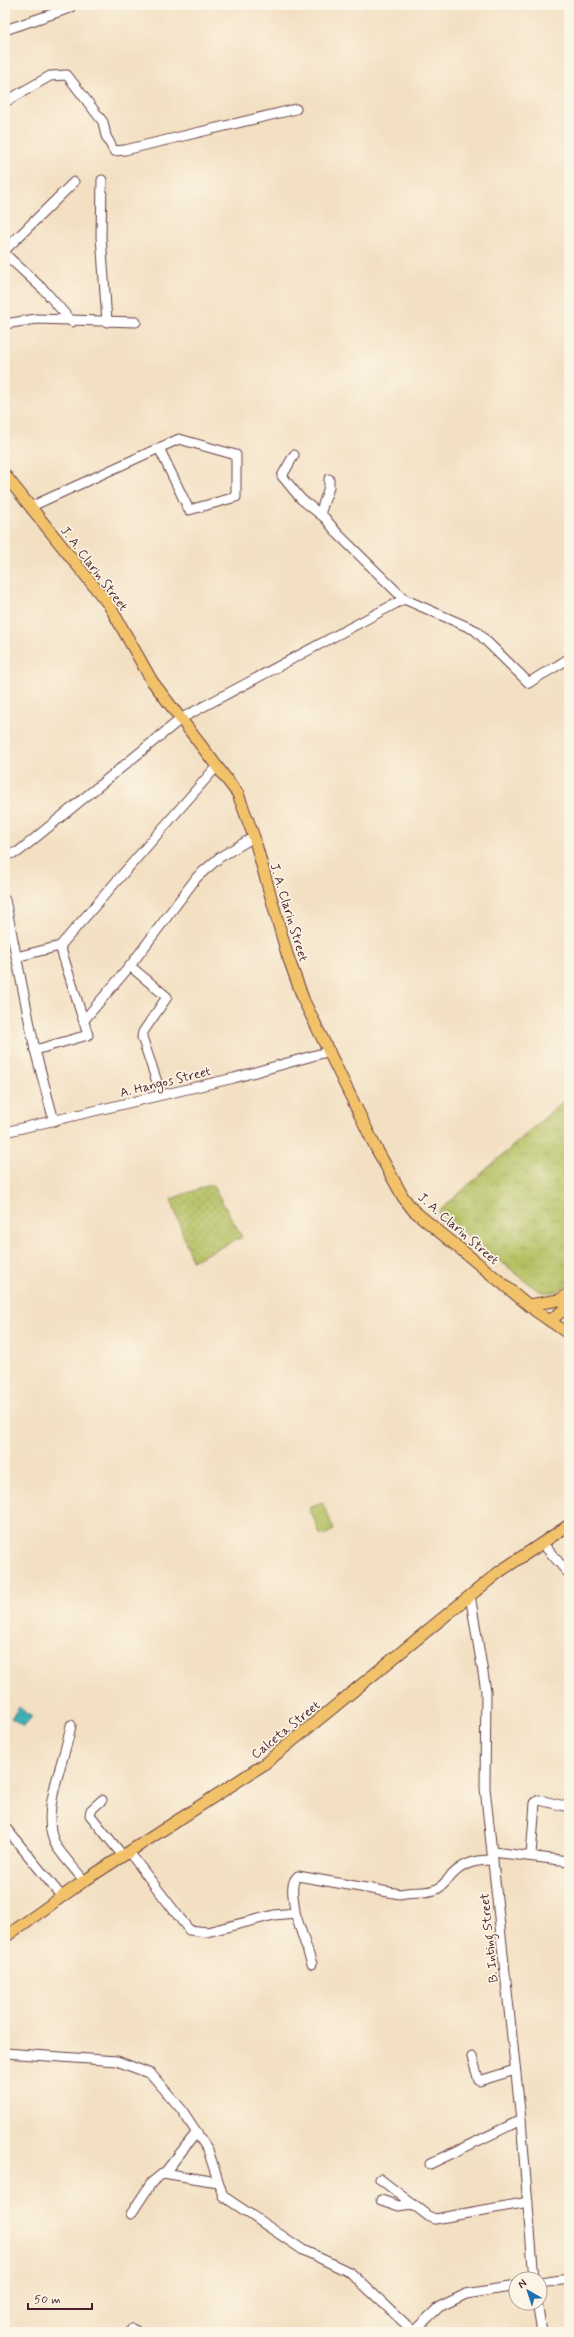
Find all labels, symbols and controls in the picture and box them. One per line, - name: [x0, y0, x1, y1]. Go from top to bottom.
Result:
- street label: J. A. Clarin Street: [56, 523, 131, 615]
- street label: J. A. Clarin Street: [266, 861, 312, 964]
- street label: A. Hangos Street: [118, 1063, 213, 1103]
- street label: J. A. Clarin Street: [414, 1189, 502, 1269]
- street label: Calceta Street: [248, 1697, 324, 1763]
- street label: B. Inting Street: [476, 1892, 505, 1984]
- north arrow: [508, 2271, 548, 2311]
- text: N: [515, 2276, 530, 2292]
- scale bar: [28, 2285, 92, 2311]
- text: 50 m: [34, 2292, 61, 2308]

